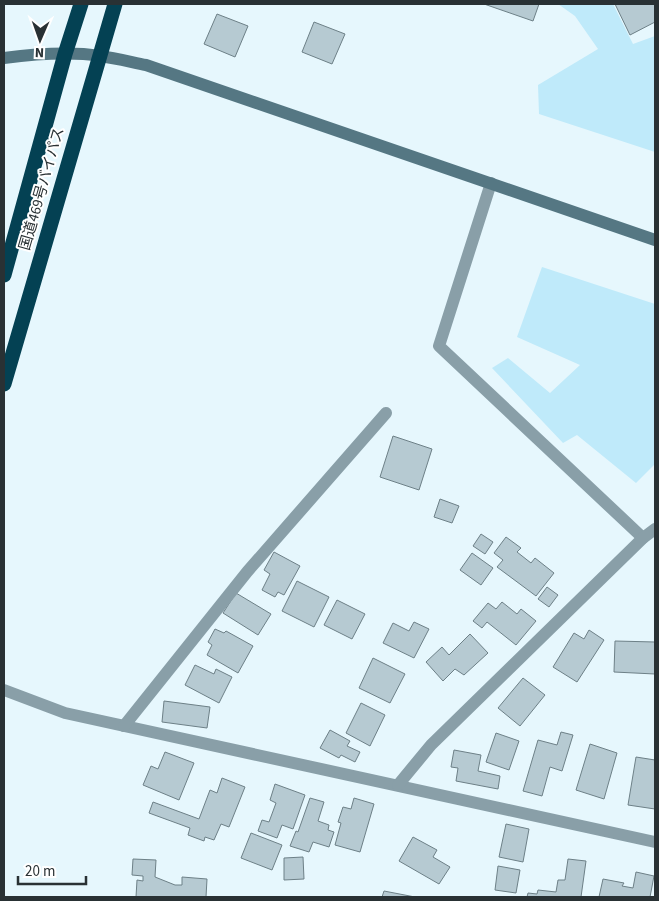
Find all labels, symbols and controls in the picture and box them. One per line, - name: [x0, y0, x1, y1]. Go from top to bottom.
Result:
- north arrow: [15, 15, 65, 65]
- text: N: [35, 42, 45, 62]
- street label: 国道469号バイパス: [14, 125, 70, 253]
- scale bar: [18, 854, 85, 886]
- text: 20 m: [25, 861, 55, 882]

